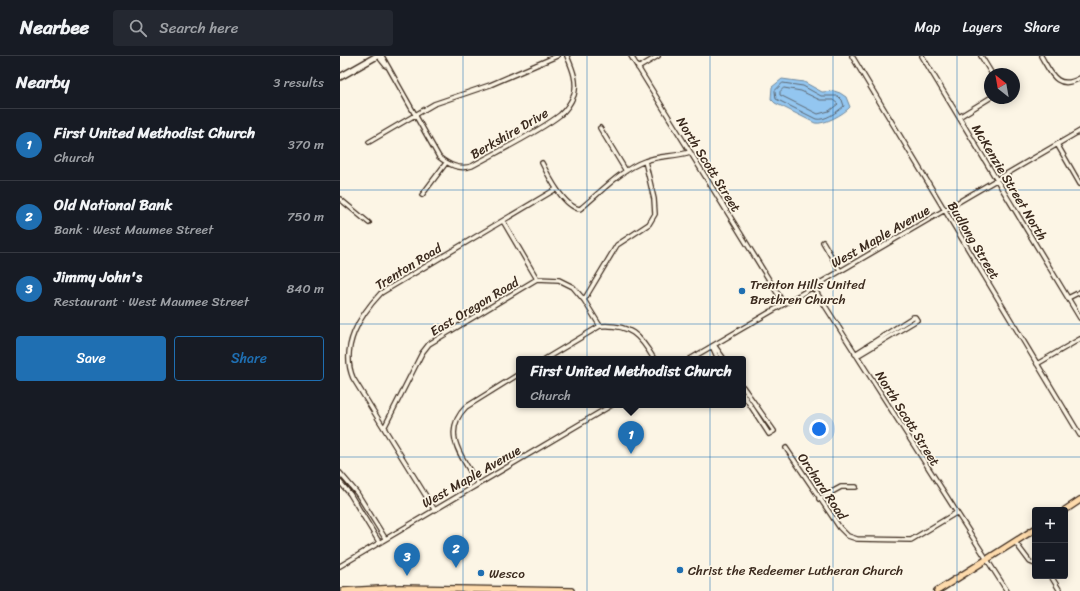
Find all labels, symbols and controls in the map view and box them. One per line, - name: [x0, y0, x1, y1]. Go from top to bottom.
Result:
- search box: [113, 10, 393, 46]
- text: Nearbee: [20, 11, 89, 44]
- text: Search here: [159, 15, 238, 41]
- text: Map: [915, 15, 940, 40]
- text: Layers: [962, 15, 1002, 40]
- text: Share: [1024, 15, 1060, 40]
- icon: search: [127, 17, 149, 39]
- text: Nearby: [16, 67, 70, 97]
- north arrow: [984, 68, 1020, 104]
- text: 3 results: [273, 71, 324, 94]
- street label: Berkshire Drive: [466, 102, 553, 165]
- street label: North Scott Street: [670, 112, 747, 217]
- text: First United Methodist Church: [54, 120, 255, 146]
- street label: McKenzie Street North: [966, 120, 1054, 245]
- text: 1: [26, 133, 32, 156]
- text: 370 m: [288, 133, 324, 156]
- text: Church: [54, 146, 95, 169]
- text: Old National Bank: [54, 192, 172, 218]
- street label: Budlong Street: [941, 197, 1006, 284]
- street label: West Maple Avenue: [826, 199, 934, 274]
- text: 2: [25, 205, 33, 228]
- text: 750 m: [287, 205, 324, 228]
- text: Bank · West Maumee Street: [54, 218, 213, 241]
- street label: Trenton Road: [370, 236, 447, 296]
- text: Jimmy John's: [54, 264, 142, 290]
- street label: East Oregon Road: [425, 270, 524, 342]
- place label: Trenton Hills United Brethren Church: [750, 273, 866, 311]
- text: 3: [25, 277, 33, 300]
- text: 840 m: [286, 277, 324, 300]
- marker: Trenton Hills United Brethren Church: [737, 286, 747, 296]
- text: Restaurant · West Maumee Street: [54, 290, 249, 313]
- button: Save: [16, 336, 166, 381]
- button: Share: [174, 336, 324, 381]
- popup: [516, 356, 746, 408]
- text: First United Methodist Church: [530, 358, 732, 384]
- street label: North Scott Street: [869, 366, 946, 471]
- text: Church: [530, 384, 571, 407]
- your location: [809, 419, 829, 439]
- pin: 1: [618, 421, 644, 454]
- street label: West Maple Avenue: [417, 439, 525, 514]
- street label: Orchard Road: [792, 448, 854, 526]
- map controls: [1032, 507, 1068, 579]
- button: +: [1032, 507, 1068, 543]
- pin: 2: [443, 535, 469, 568]
- pin: 3: [394, 543, 420, 576]
- button: −: [1032, 543, 1068, 579]
- place label: Christ the Redeemer Lutheran Church: [688, 559, 903, 582]
- place label: Wesco: [489, 562, 525, 585]
- marker: Christ the Redeemer Lutheran Church: [675, 565, 685, 575]
- marker: Wesco: [476, 568, 486, 578]

